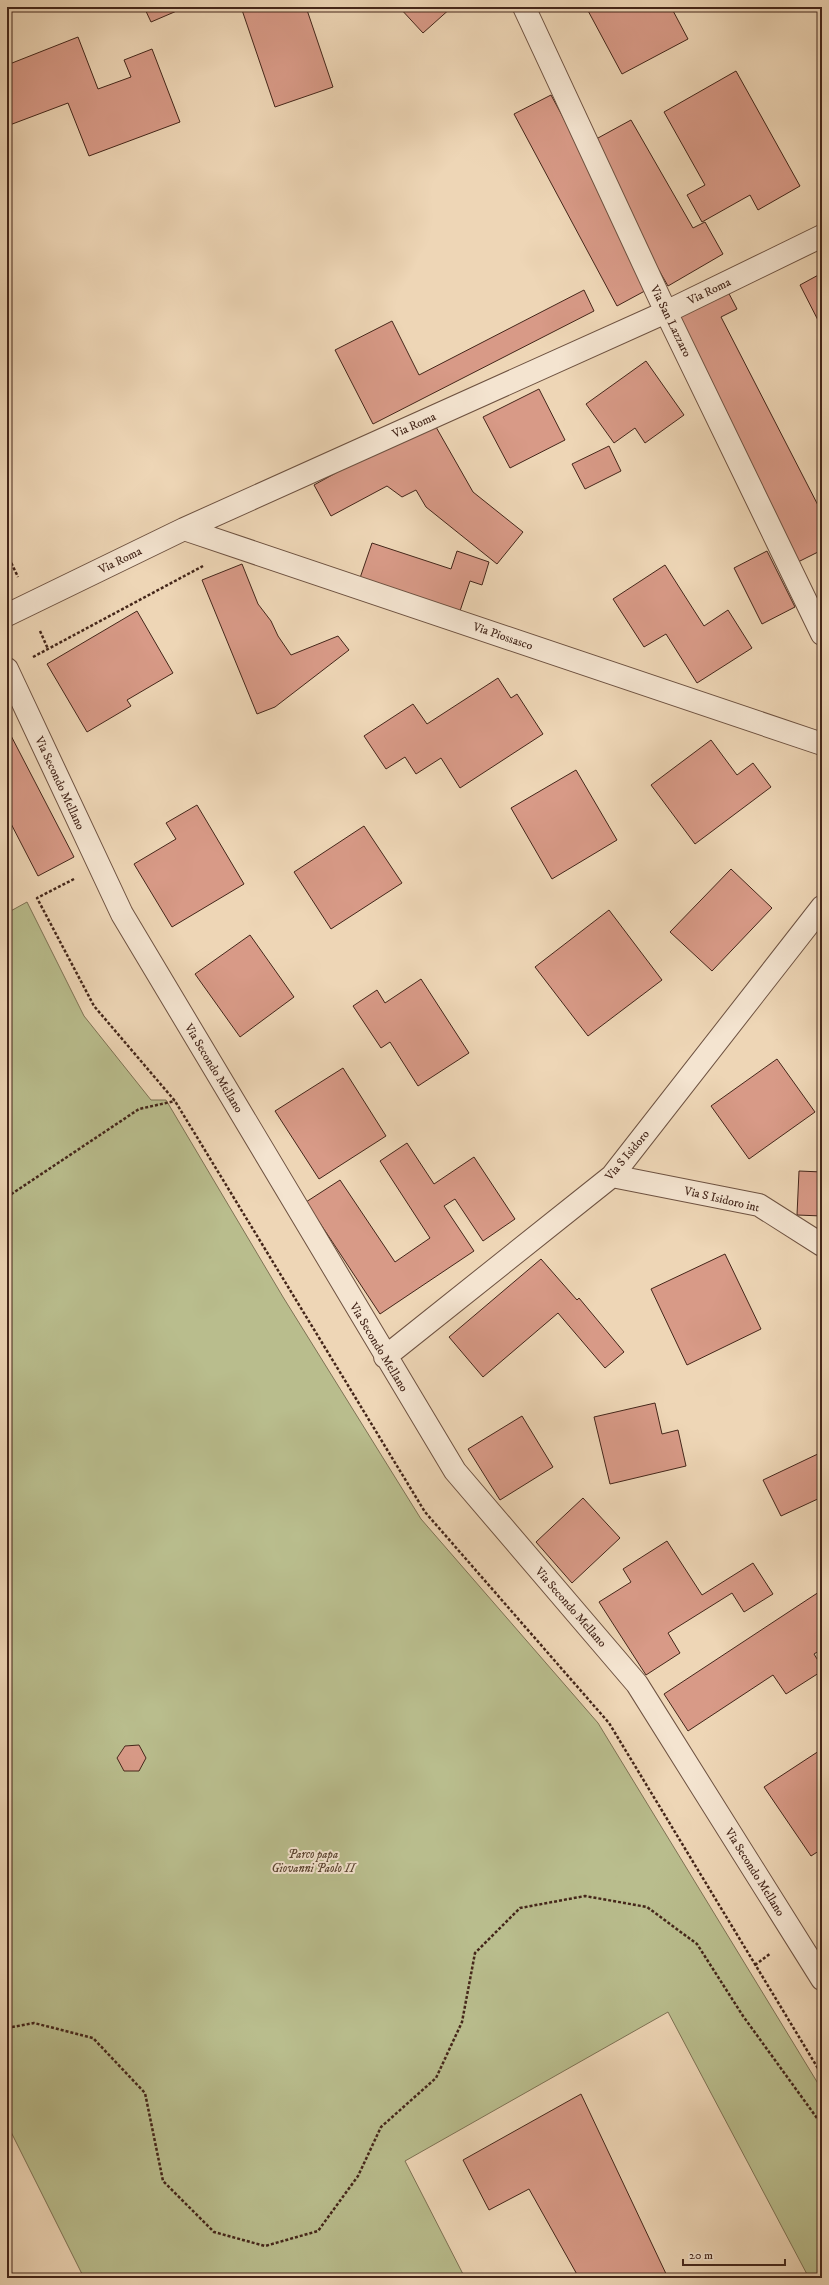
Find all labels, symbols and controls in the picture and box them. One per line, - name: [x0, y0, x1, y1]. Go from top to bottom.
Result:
- street label: Via Roma: [684, 274, 734, 309]
- street label: Via San Lazzaro: [646, 282, 694, 360]
- street label: Via Roma: [389, 409, 439, 442]
- street label: Via Roma: [95, 543, 145, 578]
- street label: Via Piossasco: [470, 619, 535, 654]
- street label: Via Secondo Mellano: [31, 733, 88, 832]
- street label: Via Secondo Mellano: [181, 1020, 246, 1116]
- street label: Via S Isidoro: [601, 1127, 653, 1184]
- street label: Via S Isidoro int: [682, 1183, 761, 1215]
- street label: Via Secondo Mellano: [346, 1299, 411, 1395]
- street label: Via Secondo Mellano: [531, 1563, 610, 1651]
- street label: Via Secondo Mellano: [721, 1824, 788, 1919]
- park label: Parco papa Giovanni Paolo II: [271, 1847, 357, 1876]
- scale bar: [683, 2241, 785, 2267]
- text: 20 m: [689, 2248, 713, 2263]

